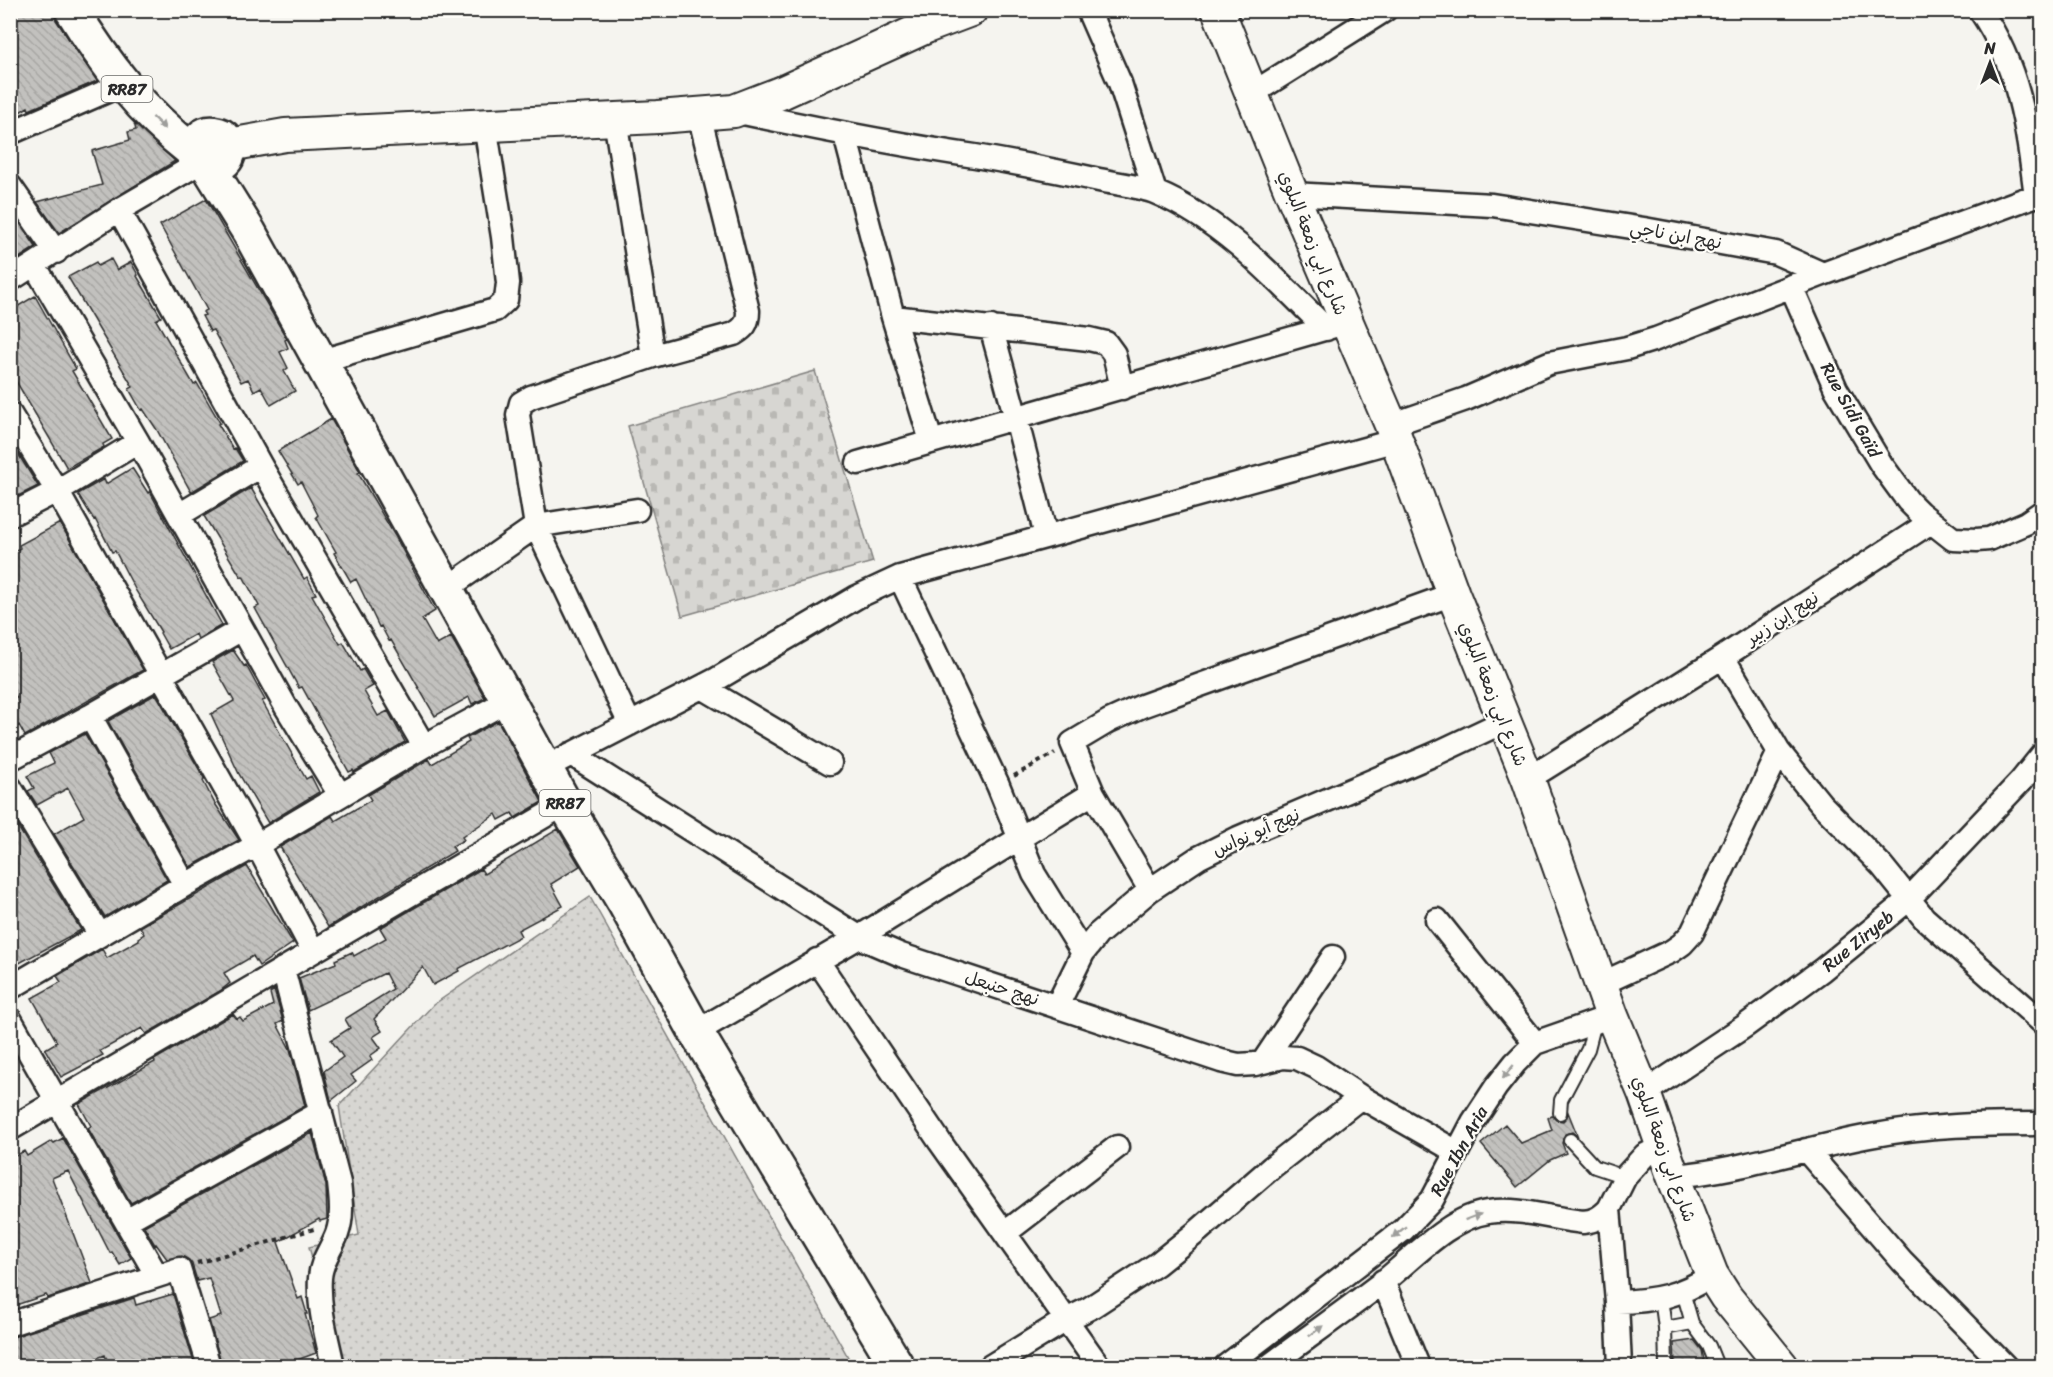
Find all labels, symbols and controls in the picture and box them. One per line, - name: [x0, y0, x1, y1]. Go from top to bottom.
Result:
- north arrow: [1960, 33, 2020, 93]
- text: N: [1983, 34, 1996, 63]
- road number: RR87: [102, 76, 152, 102]
- one-way arrow: [151, 116, 166, 129]
- street label: شارع ابي زمعة البلوي: [1269, 166, 1357, 320]
- street label: نهج ابن ناجي: [1628, 211, 1724, 259]
- street label: Rue Sidi Gaïd: [1812, 356, 1891, 465]
- street label: نهج إبن زبير: [1737, 582, 1826, 655]
- street label: شارع ابي زمعة البلوي: [1449, 617, 1537, 771]
- road number: RR87: [540, 790, 590, 816]
- street label: نهج أبو نواس: [1207, 798, 1305, 866]
- street label: Rue Ziryeb: [1815, 901, 1902, 980]
- street label: نهج حنبعل: [961, 961, 1043, 1015]
- one-way arrow: [1501, 1064, 1514, 1080]
- street label: شارع ابي زمعة البلوي: [1623, 1071, 1705, 1227]
- street label: Rue Ibn Aria: [1421, 1099, 1497, 1202]
- one-way arrow: [1464, 1212, 1482, 1221]
- one-way arrow: [1391, 1226, 1407, 1239]
- one-way arrow: [1308, 1326, 1323, 1338]

